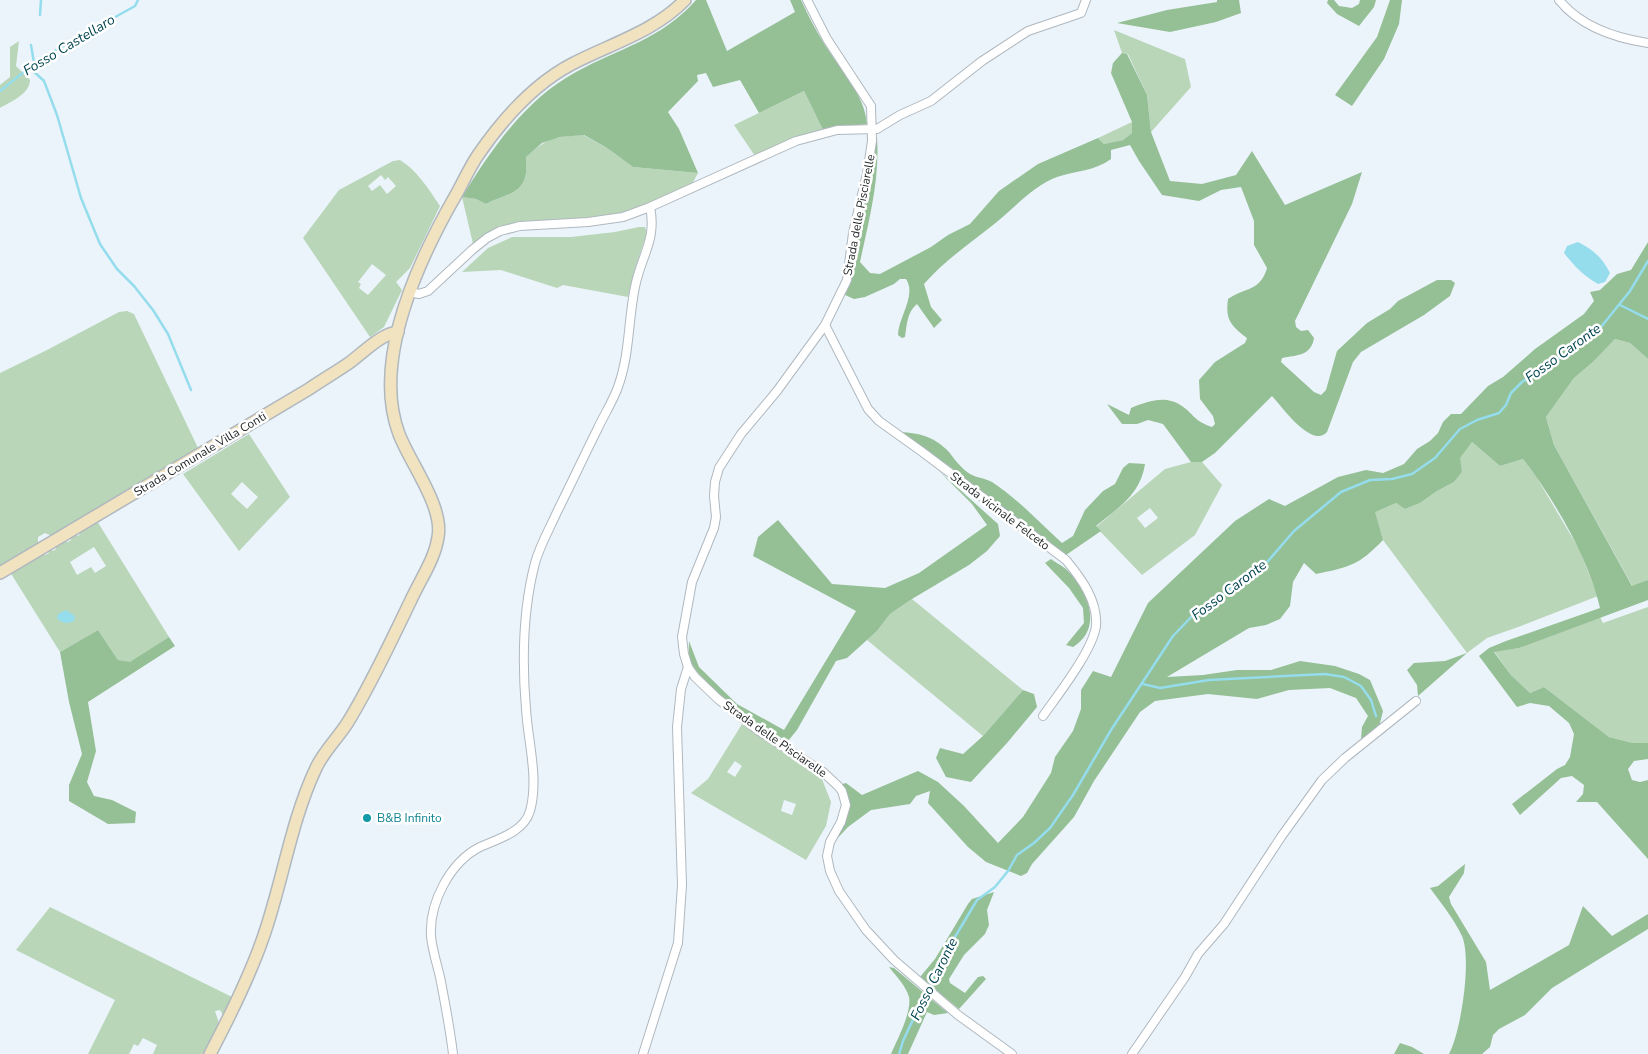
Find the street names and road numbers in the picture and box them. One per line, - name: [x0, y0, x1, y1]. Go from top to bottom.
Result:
- street label: Strada delle Pisciarelle: [839, 153, 879, 277]
- street label: Strada Comunale Villa Conti: [131, 408, 269, 500]
- street label: Strada vicinale Felceto: [947, 468, 1053, 554]
- street label: Strada delle Pisciarelle: [720, 697, 830, 781]

